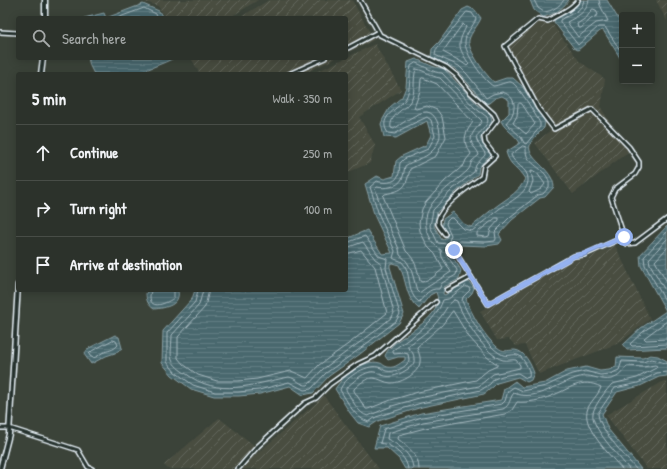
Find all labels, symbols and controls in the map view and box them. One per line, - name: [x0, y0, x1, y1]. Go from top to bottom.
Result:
- map controls: [619, 12, 655, 84]
- button: +: [619, 12, 655, 48]
- search box: [16, 16, 348, 60]
- icon: search: [30, 27, 52, 49]
- text: Search here: [62, 28, 126, 49]
- button: −: [619, 48, 655, 84]
- text: 5 min: [32, 87, 66, 110]
- text: Walk · 350 m: [272, 89, 332, 107]
- icon: ahead: [32, 142, 54, 164]
- text: Continue: [70, 142, 118, 163]
- text: 250 m: [303, 144, 332, 162]
- icon: right: [32, 198, 54, 220]
- text: Turn right: [70, 198, 126, 219]
- text: 100 m: [304, 200, 332, 218]
- route start: [615, 228, 633, 246]
- route end: [445, 241, 463, 259]
- icon: arrive: [32, 254, 54, 276]
- text: Arrive at destination: [70, 254, 182, 275]

